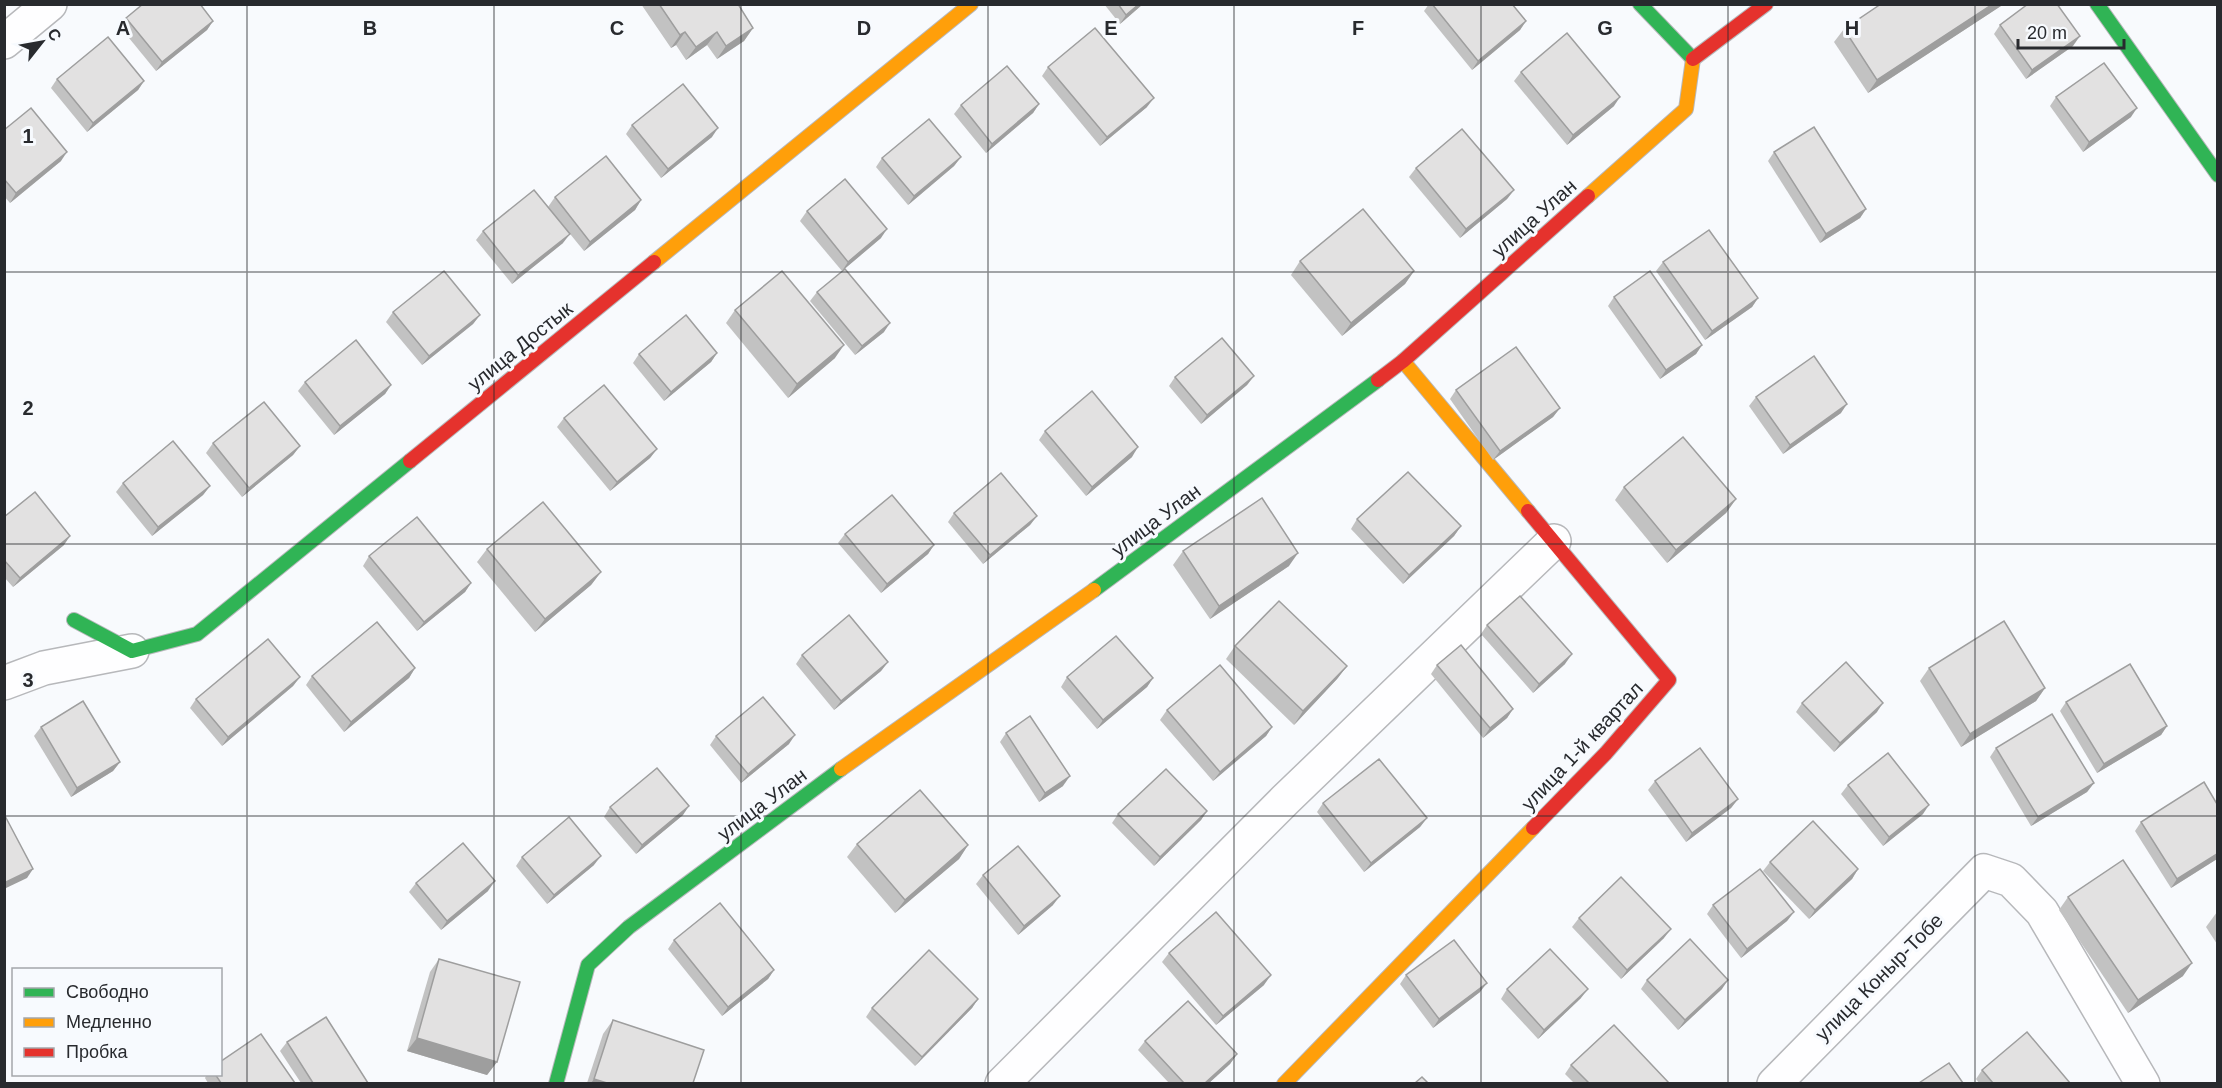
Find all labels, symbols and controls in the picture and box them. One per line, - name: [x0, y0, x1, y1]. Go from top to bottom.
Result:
- north arrow: [12, 12, 72, 72]
- scale bar: [2018, 12, 2124, 50]
- text: A: [116, 17, 130, 39]
- text: B: [363, 17, 377, 39]
- text: C: [610, 17, 624, 39]
- text: D: [857, 17, 871, 39]
- text: E: [1104, 17, 1118, 39]
- text: F: [1352, 17, 1364, 39]
- text: G: [1597, 17, 1613, 39]
- text: H: [1845, 17, 1859, 39]
- text: 20 m: [2027, 23, 2067, 43]
- text: С: [44, 25, 65, 44]
- text: 1: [22, 125, 34, 147]
- street label: улица Улан: [1487, 174, 1581, 262]
- street label: улица Достык: [463, 297, 577, 395]
- text: 2: [22, 397, 34, 419]
- street label: улица Улан: [1107, 479, 1205, 561]
- text: 3: [22, 669, 34, 691]
- street label: улица 1-й квартал: [1517, 677, 1647, 815]
- street label: улица Улан: [713, 763, 811, 845]
- street label: улица Коныр-Тобе: [1811, 909, 1947, 1045]
- legend: [12, 968, 222, 1076]
- text: Свободно: [66, 982, 149, 1002]
- text: Медленно: [66, 1012, 152, 1032]
- text: Пробка: [66, 1042, 129, 1062]

